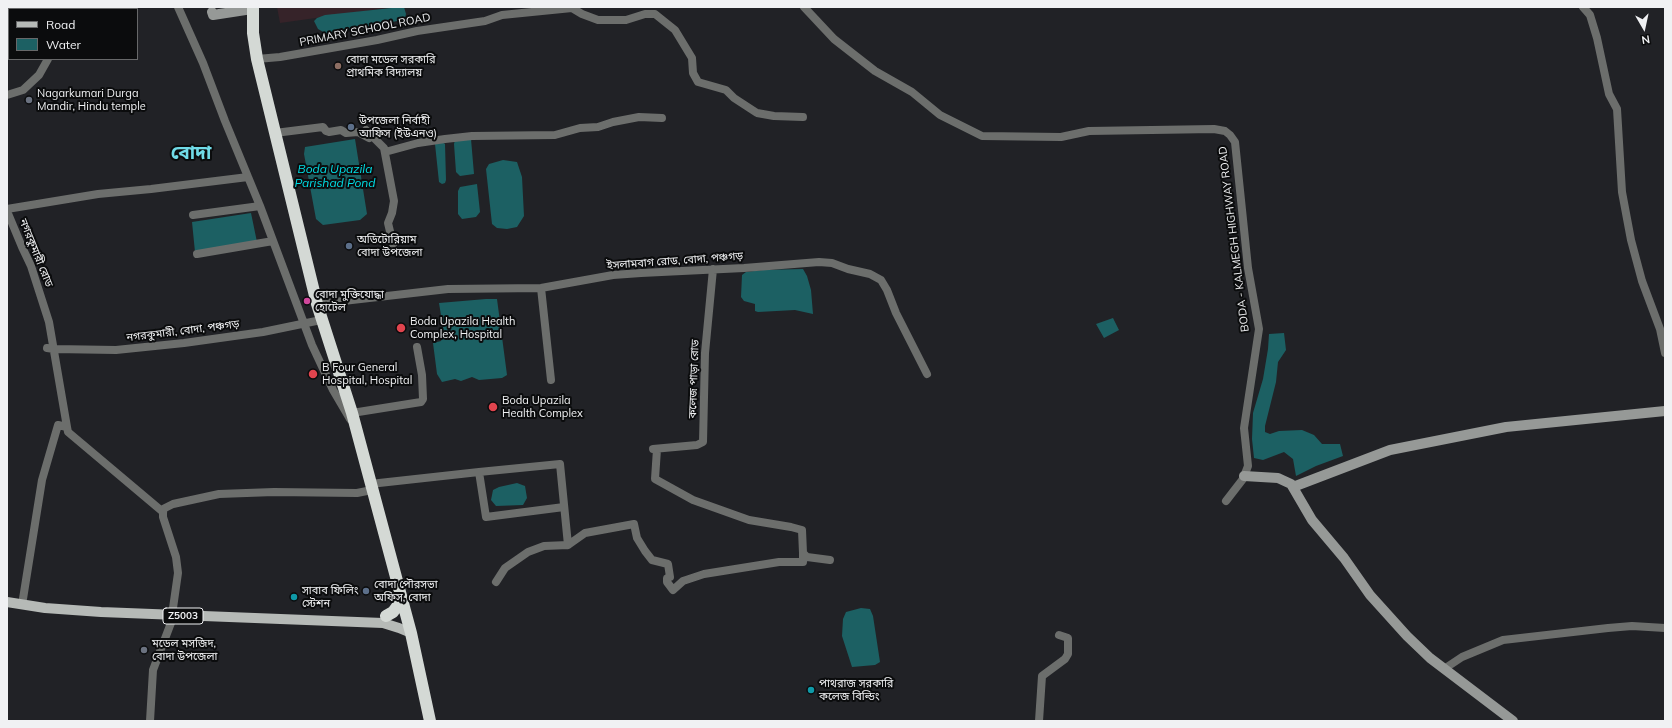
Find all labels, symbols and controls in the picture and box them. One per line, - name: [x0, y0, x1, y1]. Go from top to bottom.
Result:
- legend: [8, 8, 138, 60]
- north arrow: [1624, 8, 1664, 48]
- street label: PRIMARY SCHOOL ROAD: [298, 11, 432, 49]
- text: Road: [46, 17, 75, 32]
- text: N: [1641, 32, 1651, 47]
- text: Water: [46, 37, 81, 52]
- place label: বোদা মডেল সরকারি প্রাথমিক বিদ্যালয়: [346, 53, 435, 79]
- marker: বোদা মডেল সরকারি প্রাথমিক বিদ্যালয়: [333, 61, 343, 71]
- place label: Nagarkumari Durga Mandir, Hindu temple: [37, 87, 146, 113]
- marker: Nagarkumari Durga Mandir, Hindu temple: [24, 95, 34, 105]
- place label: উপজেলা নির্বাহী আফিস (ইউএনও): [359, 114, 437, 140]
- marker: উপজেলা নির্বাহী আফিস (ইউএনও): [346, 122, 356, 132]
- district label: বোদা: [171, 142, 211, 164]
- street label: BODA - KALMEGH HIGHWAY ROAD: [1216, 145, 1252, 333]
- water label: Boda Upazila Parishad Pond: [294, 162, 376, 190]
- street label: নগরকুমারী রোড: [16, 217, 56, 289]
- place label: অডিটোরিয়াম বোদা উপজেলা: [357, 233, 422, 259]
- marker: অডিটোরিয়াম বোদা উপজেলা: [344, 241, 354, 251]
- street label: ইসলামবাগ রোড, বোদা, পঞ্চগড়: [606, 250, 744, 272]
- place label: বোদা মুক্তিযোদ্ধা হোটেল: [315, 288, 384, 314]
- marker: বোদা মুক্তিযোদ্ধা হোটেল: [302, 296, 312, 306]
- place label: Boda Upazila Health Complex, Hospital: [410, 315, 515, 341]
- street label: নগরকুমারী, বোদা, পঞ্চগড়: [126, 318, 240, 344]
- marker: Boda Upazila Health Complex, Hospital: [395, 322, 407, 334]
- street label: কলেজ পাড়া রোড: [686, 339, 702, 419]
- place label: B Four General Hospital, Hospital: [322, 361, 412, 387]
- marker: B Four General Hospital, Hospital: [307, 368, 319, 380]
- place label: Boda Upazila Health Complex: [502, 394, 583, 420]
- marker: Boda Upazila Health Complex: [487, 401, 499, 413]
- place label: বোদা পৌরসভা অফিস, বোদা: [374, 578, 438, 604]
- place label: সাবাব ফিলিং স্টেশন: [302, 584, 359, 610]
- marker: বোদা পৌরসভা অফিস, বোদা: [361, 586, 371, 596]
- marker: সাবাব ফিলিং স্টেশন: [289, 592, 299, 602]
- road number: Z5003: [163, 608, 203, 624]
- place label: মডেল মসজিদ, বোদা উপজেলা: [152, 637, 217, 663]
- marker: মডেল মসজিদ, বোদা উপজেলা: [139, 645, 149, 655]
- place label: পাথরাজ সরকারি কলেজ বিল্ডিং: [819, 677, 893, 703]
- marker: পাথরাজ সরকারি কলেজ বিল্ডিং: [806, 685, 816, 695]

